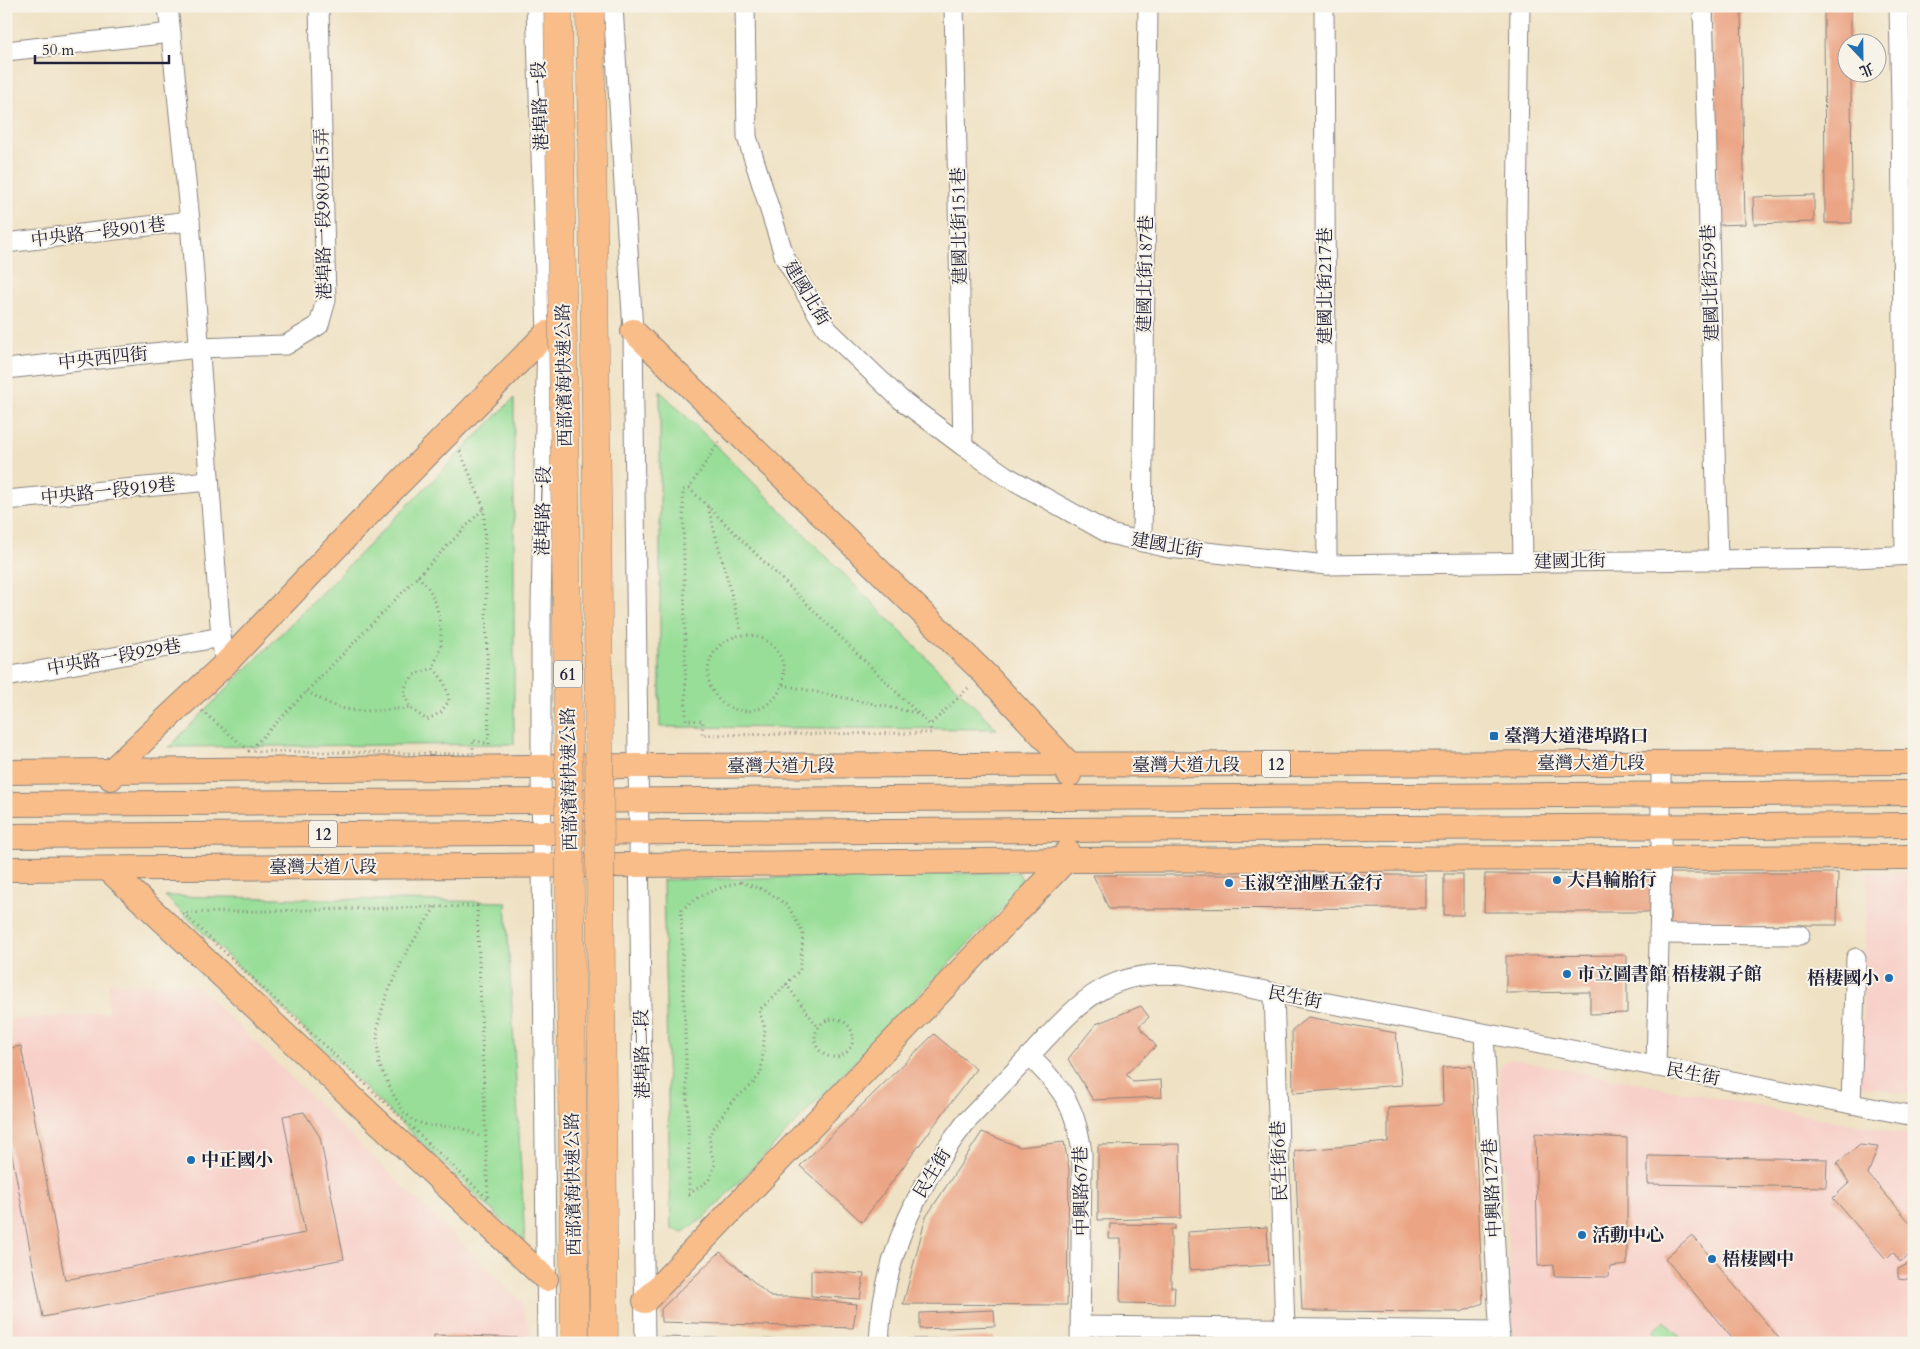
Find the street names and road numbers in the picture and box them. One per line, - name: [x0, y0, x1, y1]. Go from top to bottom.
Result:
- street label: 港埠路一段: [526, 61, 555, 151]
- street label: 港埠路一段980巷15弄: [309, 128, 337, 300]
- street label: 建國北街151巷: [946, 167, 973, 285]
- street label: 中央路一段901巷: [29, 212, 167, 253]
- street label: 建國北街187巷: [1132, 215, 1159, 333]
- street label: 建國北街259巷: [1696, 224, 1725, 342]
- street label: 建國北街217巷: [1313, 227, 1338, 345]
- street label: 建國北街: [777, 256, 836, 331]
- street label: 西部濱海快速公路: [551, 303, 578, 447]
- street label: 中央西四街: [57, 341, 149, 376]
- street label: 港埠路一段: [530, 466, 557, 556]
- street label: 中央路一段919巷: [39, 472, 177, 511]
- street label: 建國北街: [1129, 527, 1205, 564]
- street label: 建國北街: [1534, 548, 1606, 575]
- street label: 中央路一段929巷: [45, 633, 183, 682]
- road number: 61: [554, 661, 582, 688]
- street label: 西部濱海快速公路: [556, 707, 583, 851]
- road number: 12: [1262, 751, 1290, 778]
- street label: 臺灣大道九段: [1537, 751, 1645, 776]
- street label: 臺灣大道九段: [1132, 753, 1240, 778]
- street label: 臺灣大道九段: [727, 754, 835, 779]
- road number: 12: [309, 821, 337, 848]
- street label: 臺灣大道八段: [269, 855, 377, 880]
- street label: 民生街: [1266, 980, 1324, 1015]
- street label: 港埠路二段: [629, 1009, 656, 1099]
- street label: 民生街: [1664, 1057, 1722, 1092]
- street label: 西部濱海快速公路: [560, 1112, 587, 1256]
- street label: 民生街6巷: [1266, 1120, 1293, 1202]
- street label: 中興路127巷: [1477, 1138, 1508, 1238]
- street label: 民生街: [908, 1144, 957, 1203]
- street label: 中興路67巷: [1068, 1146, 1095, 1236]

